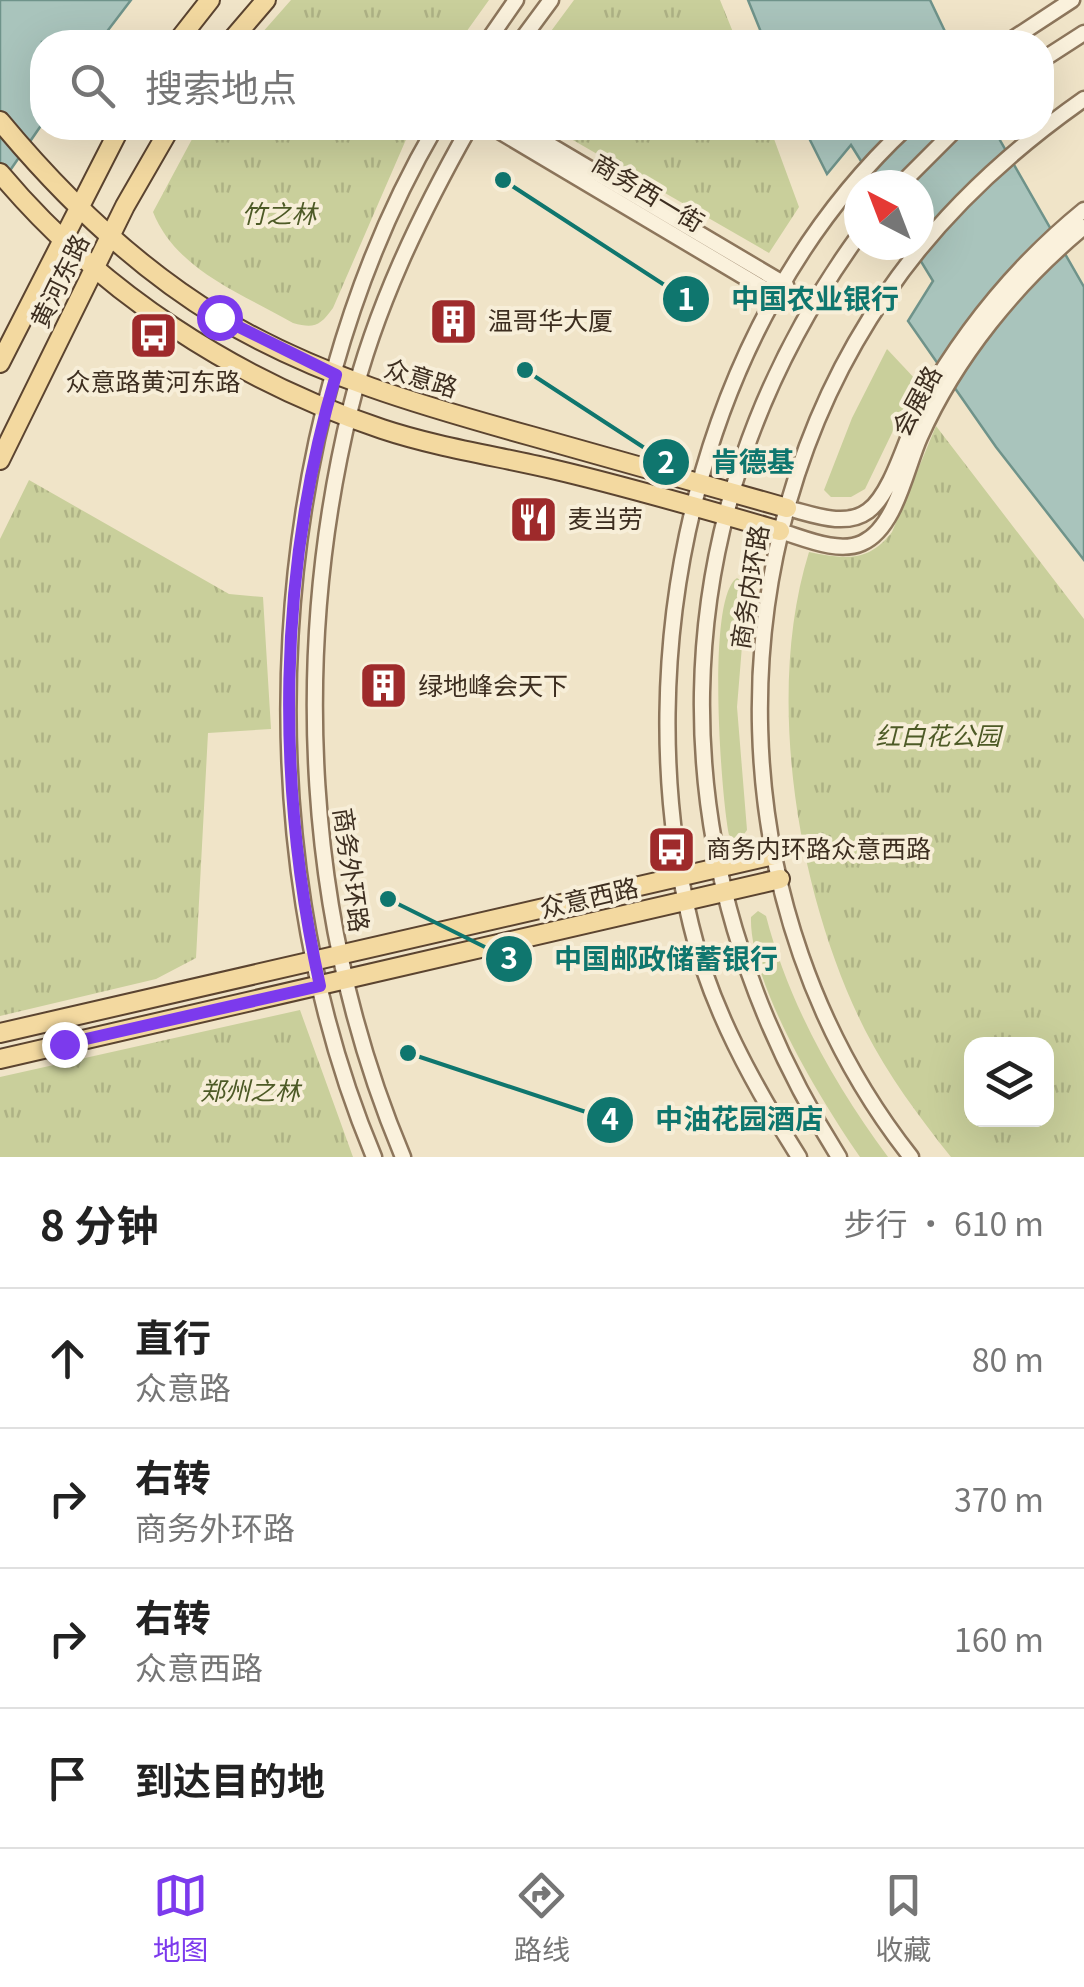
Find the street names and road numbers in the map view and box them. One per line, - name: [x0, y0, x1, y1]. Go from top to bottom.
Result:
- street label: 商务西一街: [586, 144, 712, 239]
- street label: 黄河东路: [20, 227, 96, 333]
- street label: 众意路: [380, 348, 463, 404]
- street label: 会展路: [882, 358, 949, 442]
- street label: 商务内环路: [720, 522, 776, 651]
- street label: 商务外环路: [326, 805, 380, 934]
- street label: 众意西路: [536, 867, 641, 925]

